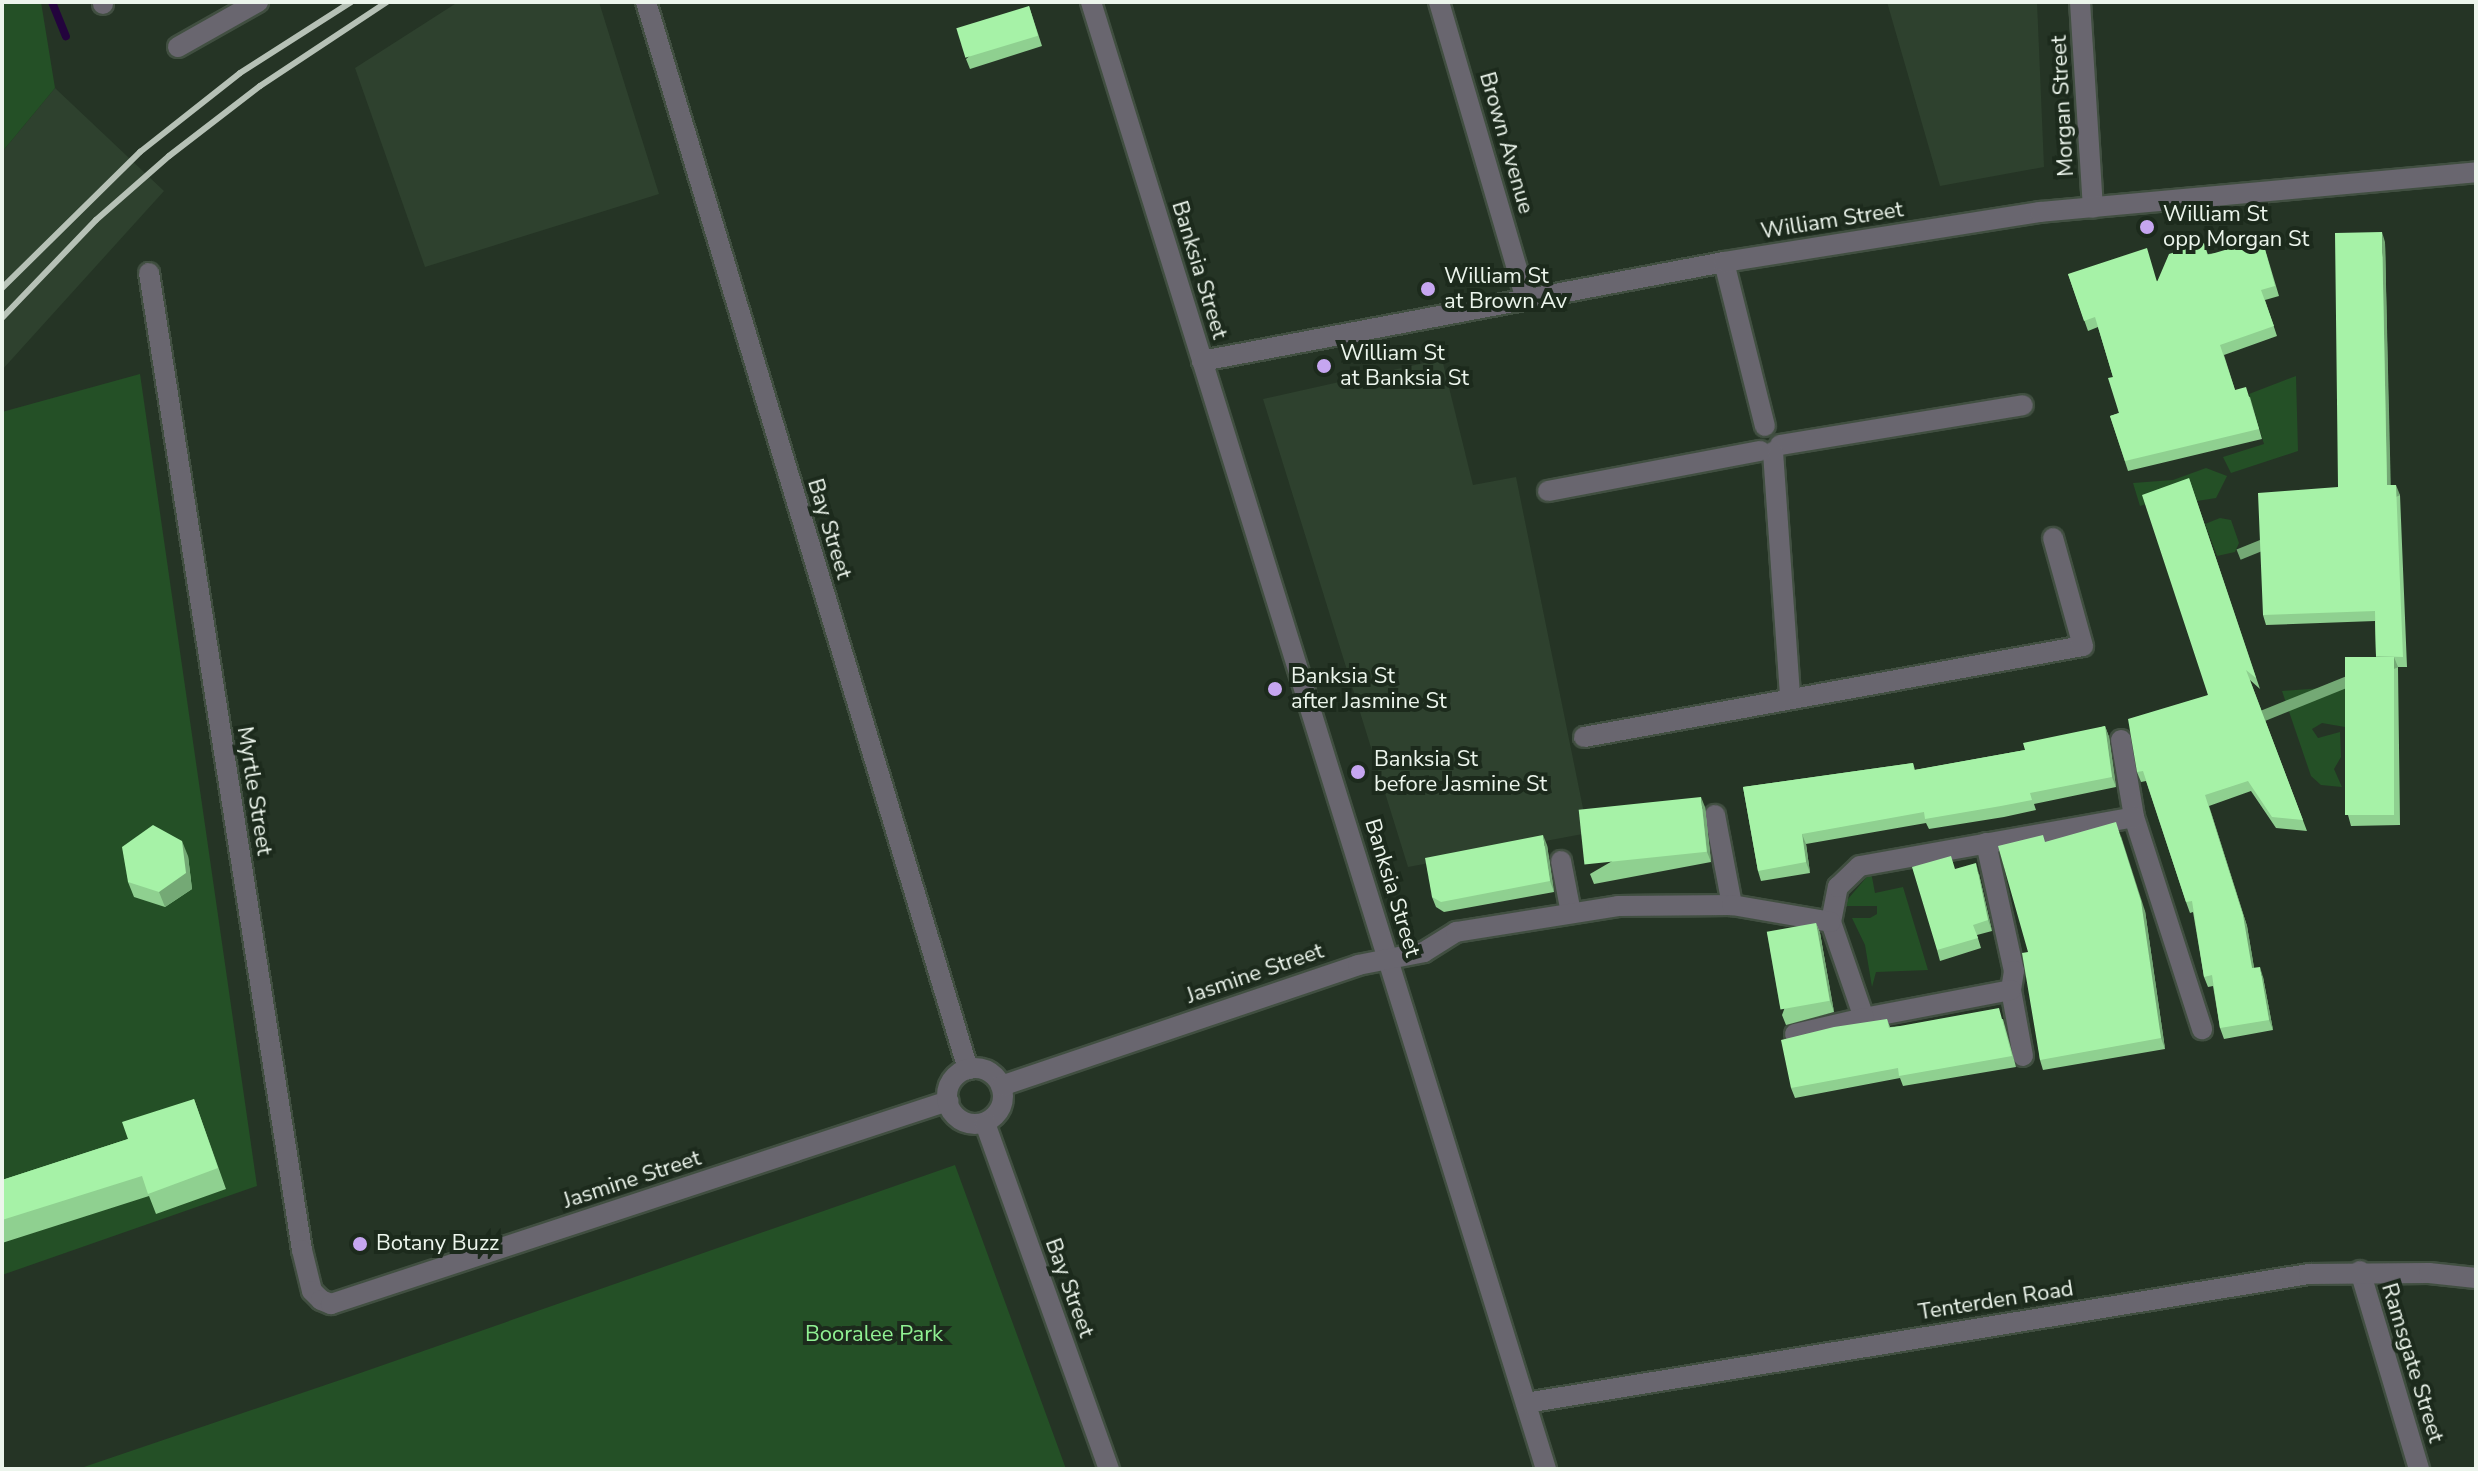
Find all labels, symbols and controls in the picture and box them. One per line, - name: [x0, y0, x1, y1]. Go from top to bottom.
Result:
- street label: Morgan Street: [2046, 35, 2080, 177]
- street label: Brown Avenue: [1473, 69, 1539, 217]
- street label: William Street: [1759, 197, 1905, 245]
- street label: Banksia Street: [1165, 198, 1233, 342]
- place label: William St opp Morgan St: [2163, 201, 2309, 252]
- marker: William St opp Morgan St: [2138, 218, 2156, 236]
- place label: William St at Brown Av: [1444, 263, 1567, 314]
- marker: William St at Brown Av: [1419, 280, 1437, 298]
- place label: William St at Banksia St: [1340, 340, 1469, 392]
- marker: William St at Banksia St: [1315, 357, 1333, 375]
- street label: Bay Street: [801, 476, 857, 582]
- place label: Banksia St after Jasmine St: [1291, 663, 1447, 714]
- marker: Banksia St after Jasmine St: [1266, 680, 1284, 698]
- street label: Myrtle Street: [231, 725, 277, 857]
- place label: Banksia St before Jasmine St: [1374, 746, 1547, 798]
- marker: Banksia St before Jasmine St: [1349, 763, 1367, 781]
- street label: Banksia Street: [1358, 816, 1426, 960]
- street label: Jasmine Street: [1183, 938, 1327, 1010]
- street label: Jasmine Street: [560, 1145, 704, 1215]
- place label: Botany Buzz: [376, 1231, 499, 1257]
- marker: Botany Buzz: [351, 1235, 369, 1253]
- street label: Bay Street: [1039, 1235, 1099, 1341]
- street label: Tenterden Road: [1917, 1276, 2075, 1326]
- street label: Ramsgate Street: [2375, 1280, 2449, 1446]
- park label: Booralee Park: [805, 1322, 943, 1348]

